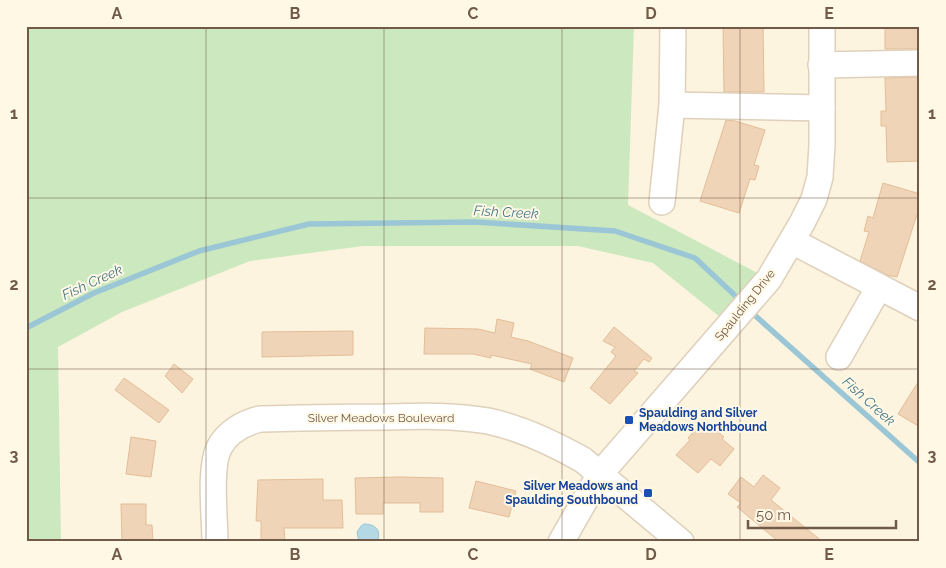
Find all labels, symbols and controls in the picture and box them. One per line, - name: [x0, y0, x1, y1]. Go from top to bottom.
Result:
- text: A: [112, 4, 123, 23]
- text: B: [290, 4, 301, 23]
- text: C: [468, 4, 479, 23]
- text: D: [645, 4, 657, 23]
- text: E: [824, 4, 834, 23]
- text: 1: [10, 104, 18, 123]
- text: 1: [928, 104, 936, 123]
- water label: Fish Creek: [473, 202, 539, 222]
- water label: Fish Creek: [59, 261, 125, 303]
- street label: Spaulding Drive: [712, 266, 778, 344]
- text: 2: [9, 275, 19, 294]
- text: 2: [927, 275, 937, 294]
- water label: Fish Creek: [839, 373, 899, 429]
- place label: Spaulding and Silver Meadows Northbound: [639, 406, 767, 434]
- street label: Silver Meadows Boulevard: [308, 411, 454, 425]
- marker: Spaulding and Silver Meadows Northbound: [623, 414, 635, 426]
- text: 3: [10, 446, 19, 465]
- text: 3: [928, 446, 937, 465]
- place label: Silver Meadows and Spaulding Southbound: [505, 479, 638, 507]
- marker: Silver Meadows and Spaulding Southbound: [642, 487, 654, 499]
- scale bar: [748, 498, 896, 530]
- text: 50 m: [756, 506, 791, 524]
- text: A: [112, 545, 123, 564]
- text: B: [290, 545, 301, 564]
- text: C: [468, 545, 479, 564]
- text: D: [645, 545, 657, 564]
- text: E: [824, 545, 834, 564]

